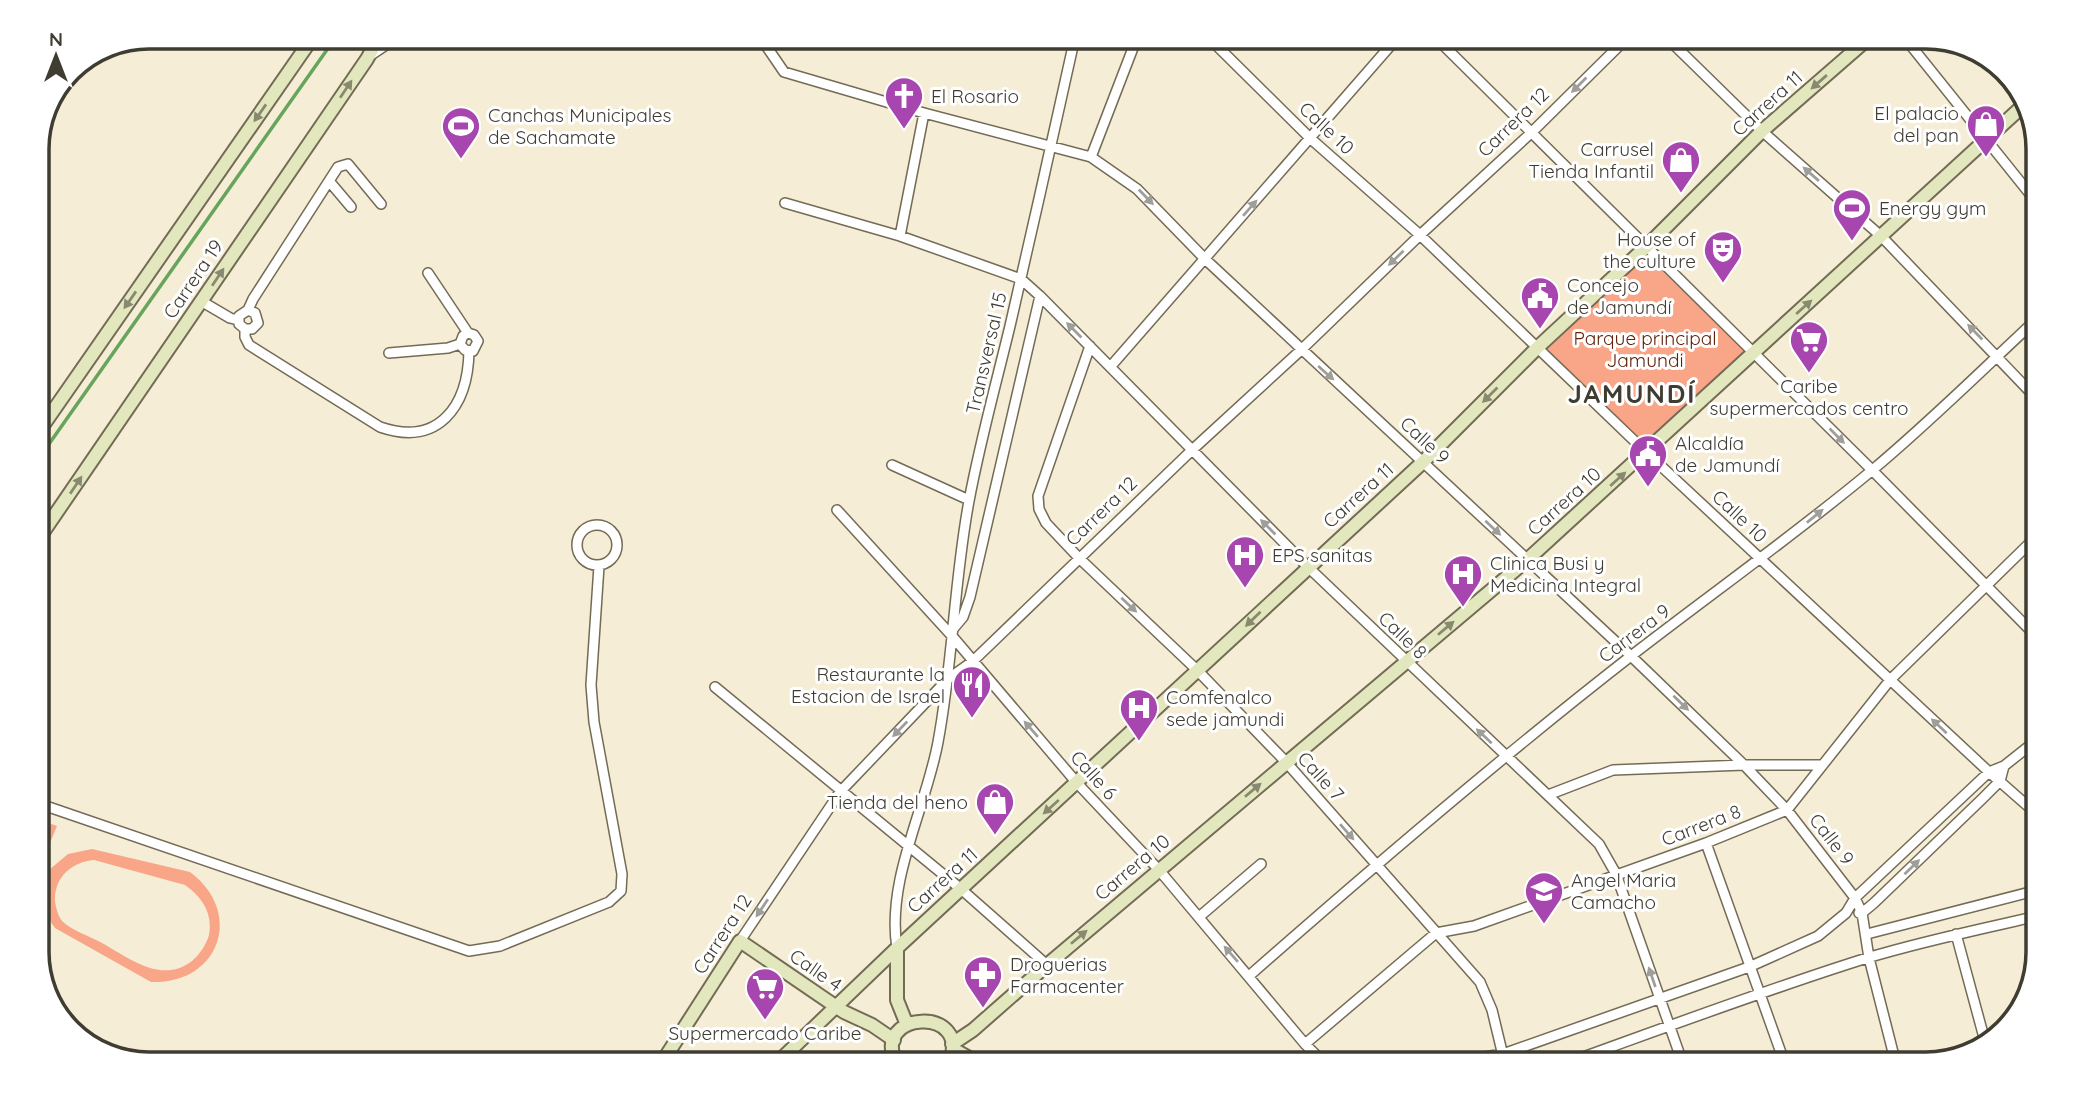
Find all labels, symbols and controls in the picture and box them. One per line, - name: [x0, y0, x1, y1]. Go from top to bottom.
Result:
- north arrow: [21, 21, 91, 91]
- text: N: [49, 27, 63, 51]
- street label: Carrera 11: [1727, 65, 1807, 141]
- one-way arrow: [1810, 74, 1828, 90]
- church icon: El Rosario: [883, 75, 925, 130]
- one-way arrow: [1571, 77, 1587, 93]
- one-way arrow: [339, 80, 353, 98]
- street label: Carrera 12: [1472, 82, 1554, 162]
- place label: El Rosario: [931, 84, 1019, 108]
- street label: Calle 10: [1294, 96, 1360, 160]
- place label: El palacio del pan: [1874, 101, 1959, 147]
- place label: Canchas Municipales de Sachamate: [488, 103, 672, 149]
- shop icon: El palacio del pan: [1965, 103, 2007, 158]
- one-way arrow: [253, 104, 267, 122]
- sports icon: Canchas Municipales de Sachamate: [440, 105, 482, 160]
- place label: Carrusel Tienda Infantil: [1529, 137, 1654, 183]
- shop icon: Carrusel Tienda Infantil: [1660, 139, 1702, 194]
- one-way arrow: [1802, 166, 1820, 182]
- sports icon: Energy gym: [1831, 187, 1873, 242]
- one-way arrow: [1137, 189, 1154, 206]
- place label: Energy gym: [1879, 196, 1986, 220]
- one-way arrow: [1242, 199, 1258, 217]
- place label: House of the culture: [1603, 227, 1696, 273]
- theatre icon: House of the culture: [1702, 229, 1744, 284]
- street label: Carrera 19: [158, 235, 228, 323]
- one-way arrow: [1388, 250, 1405, 267]
- one-way arrow: [211, 268, 225, 286]
- place label: Concejo de Jamundí: [1567, 273, 1672, 319]
- public building icon: Concejo de Jamundí: [1519, 275, 1561, 330]
- street label: Transversal 15: [960, 290, 1012, 416]
- one-way arrow: [123, 291, 137, 309]
- one-way arrow: [1795, 300, 1812, 316]
- supermarket icon: Caribe supermercados centro: [1788, 319, 1830, 374]
- one-way arrow: [1066, 322, 1082, 339]
- one-way arrow: [1967, 324, 1983, 341]
- park label: Parque principal Jamundi: [1573, 326, 1717, 372]
- one-way arrow: [1317, 365, 1335, 381]
- place label: Caribe supermercados centro: [1709, 374, 1909, 420]
- district label: JAMUNDÍ: [1567, 377, 1697, 410]
- one-way arrow: [1482, 386, 1498, 403]
- street label: Calle 9: [1395, 411, 1455, 469]
- one-way arrow: [1829, 427, 1846, 444]
- place label: Alcaldía de Jamundí: [1675, 431, 1780, 477]
- public building icon: Alcaldía de Jamundí: [1627, 433, 1669, 488]
- street label: Carrera 11: [1318, 457, 1398, 533]
- street label: Carrera 10: [1522, 462, 1606, 540]
- street label: Carrera 12: [1060, 471, 1142, 551]
- one-way arrow: [1609, 471, 1627, 487]
- one-way arrow: [69, 475, 82, 495]
- street label: Calle 10: [1707, 484, 1773, 548]
- one-way arrow: [1806, 510, 1824, 524]
- one-way arrow: [1260, 519, 1276, 536]
- one-way arrow: [1484, 519, 1501, 535]
- hospital icon: EPS sanitas: [1224, 534, 1266, 589]
- place label: EPS sanitas: [1272, 543, 1373, 567]
- place label: Clinica Busi y Medicina Integral: [1490, 551, 1641, 597]
- hospital icon: Clinica Busi y Medicina Integral: [1442, 553, 1484, 608]
- one-way arrow: [1120, 597, 1138, 613]
- street label: Carrera 9: [1594, 598, 1674, 668]
- street label: Calle 8: [1374, 606, 1432, 664]
- one-way arrow: [1245, 610, 1262, 626]
- one-way arrow: [1437, 620, 1455, 636]
- place label: Restaurante la Estacion de Israel: [791, 662, 945, 708]
- restaurant icon: Restaurante la Estacion de Israel: [951, 664, 993, 719]
- place label: Comfenalco sede jamundi: [1166, 685, 1284, 731]
- hospital icon: Comfenalco sede jamundi: [1118, 687, 1160, 742]
- one-way arrow: [1672, 695, 1689, 712]
- one-way arrow: [1931, 718, 1948, 734]
- one-way arrow: [892, 720, 909, 737]
- one-way arrow: [1023, 720, 1039, 738]
- one-way arrow: [1476, 728, 1493, 744]
- street label: Calle 6: [1065, 745, 1123, 805]
- street label: Calle 7: [1293, 746, 1350, 806]
- shop icon: Tienda del heno: [974, 781, 1016, 836]
- one-way arrow: [1244, 782, 1262, 798]
- place label: Tienda del heno: [827, 790, 968, 814]
- one-way arrow: [1042, 799, 1060, 815]
- street label: Carrera 8: [1658, 799, 1744, 851]
- street label: Calle 9: [1804, 808, 1860, 870]
- one-way arrow: [1339, 823, 1355, 841]
- street label: Carrera 10: [1089, 829, 1175, 905]
- street label: Carrera 11: [902, 842, 982, 918]
- one-way arrow: [1903, 859, 1920, 875]
- place label: Angel Maria Camacho: [1571, 868, 1676, 914]
- school or university icon: Angel Maria Camacho: [1523, 870, 1565, 925]
- street label: Carrera 12: [687, 890, 757, 978]
- one-way arrow: [755, 899, 769, 917]
- one-way arrow: [1071, 930, 1088, 945]
- street label: Calle 4: [785, 943, 847, 997]
- one-way arrow: [1224, 945, 1239, 962]
- place label: Droguerias Farmacenter: [1010, 952, 1125, 998]
- pharmacy icon: Droguerias Farmacenter: [962, 954, 1004, 1009]
- supermarket icon: Supermercado Caribe: [744, 966, 786, 1021]
- one-way arrow: [1646, 966, 1657, 987]
- place label: Supermercado Caribe: [668, 1021, 862, 1045]

